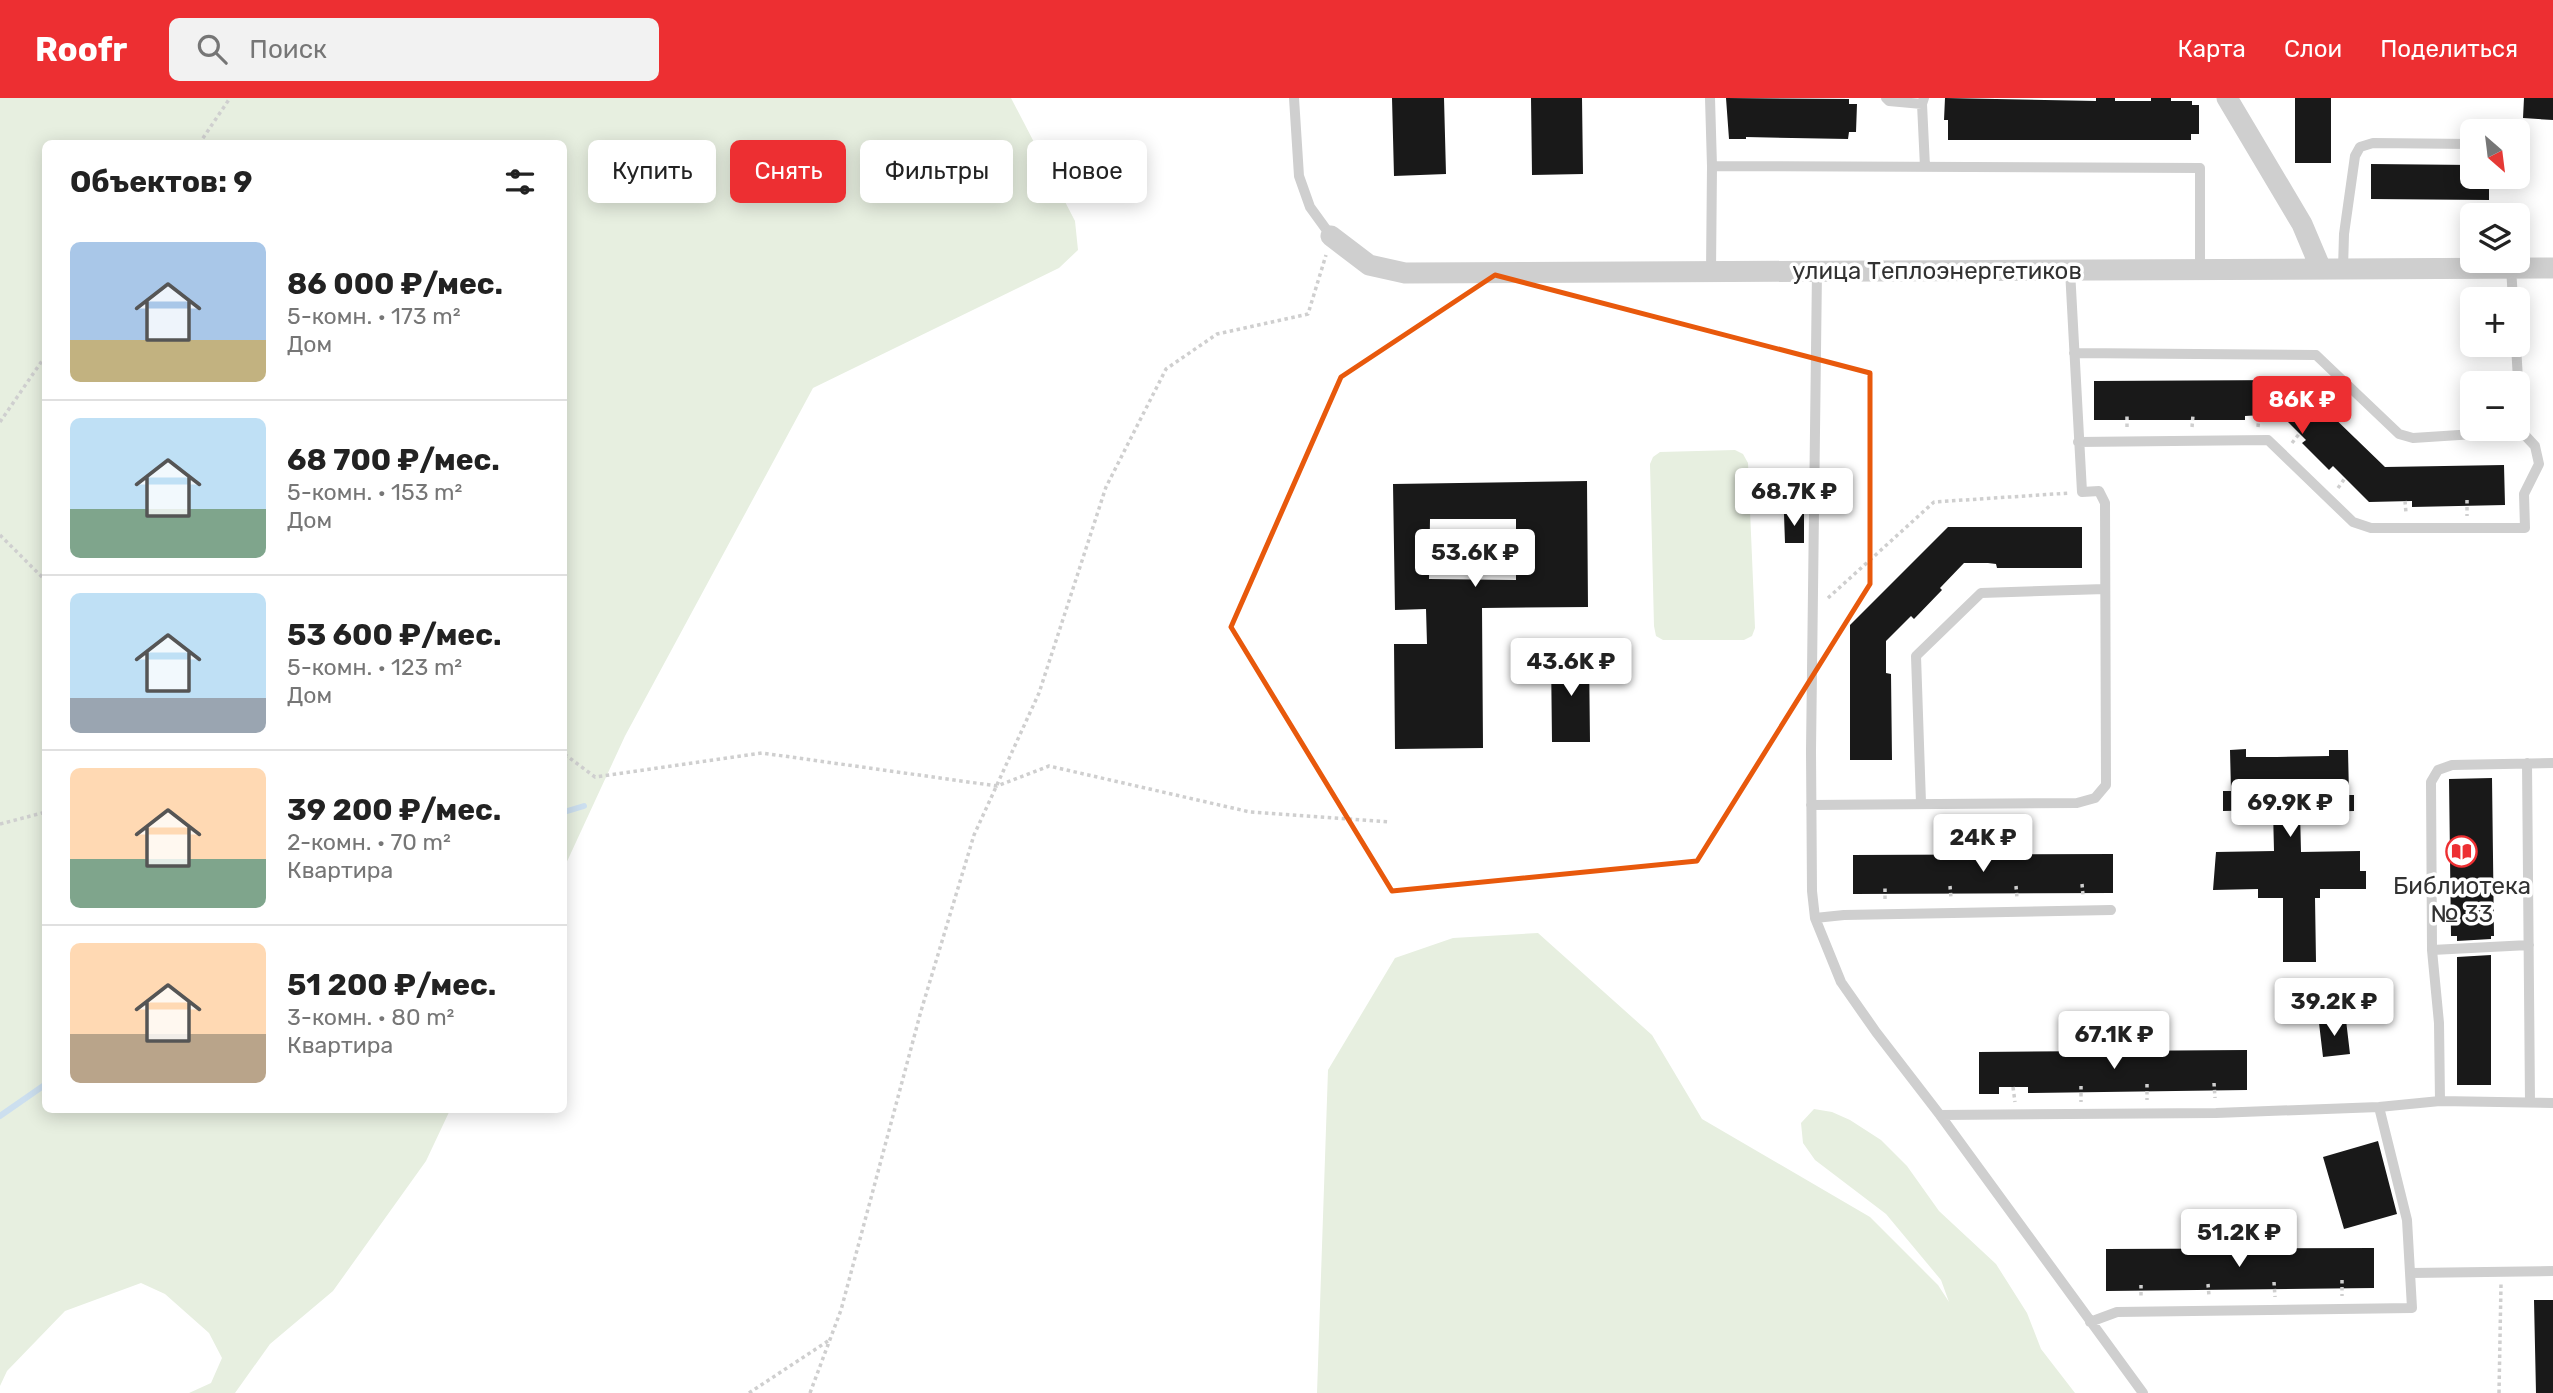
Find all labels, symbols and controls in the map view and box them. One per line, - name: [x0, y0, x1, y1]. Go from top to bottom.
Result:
- search box: [169, 18, 659, 81]
- text: Roofr: [35, 30, 127, 69]
- icon: search: [193, 30, 231, 68]
- text: Поиск: [249, 34, 327, 65]
- text: Карта: [2177, 35, 2246, 63]
- text: Слои: [2284, 35, 2342, 63]
- text: Поделиться: [2380, 35, 2518, 63]
- north arrow: [2460, 119, 2530, 189]
- map controls: [2460, 119, 2530, 441]
- chip: Купить: [588, 140, 716, 203]
- chip: Снять: [730, 140, 846, 203]
- chip: Фильтры: [860, 140, 1013, 203]
- chip: Новое: [1027, 140, 1147, 203]
- icon: filters: [501, 163, 539, 201]
- text: Объектов: 9: [70, 164, 253, 200]
- button: layers: [2460, 203, 2530, 273]
- street label: улица Теплоэнергетиков: [1792, 257, 2082, 285]
- text: 86 000 ₽/мес.: [287, 266, 503, 302]
- icon: home: [126, 270, 210, 354]
- button: +: [2460, 287, 2530, 357]
- text: 5-комн. · 173 m²: [287, 302, 461, 330]
- text: Дом: [287, 330, 332, 358]
- button: −: [2460, 371, 2530, 441]
- pin: 86K ₽: [2253, 376, 2351, 436]
- text: 86K ₽: [2268, 385, 2336, 413]
- text: 68 700 ₽/мес.: [287, 442, 500, 478]
- icon: home: [126, 446, 210, 530]
- pin: 68.7K ₽: [1729, 468, 1859, 528]
- text: 68.7K ₽: [1751, 477, 1837, 505]
- text: 5-комн. · 153 m²: [287, 478, 462, 506]
- text: Дом: [287, 506, 332, 534]
- pin: 53.6K ₽: [1410, 530, 1540, 589]
- text: 53.6K ₽: [1431, 538, 1519, 566]
- text: 53 600 ₽/мес.: [287, 617, 501, 653]
- icon: home: [126, 621, 210, 705]
- pin: 43.6K ₽: [1506, 638, 1636, 698]
- text: 43.6K ₽: [1527, 647, 1615, 675]
- text: 5-комн. · 123 m²: [287, 653, 462, 681]
- text: Дом: [287, 681, 332, 709]
- pin: 69.9K ₽: [2225, 780, 2355, 839]
- text: 69.9K ₽: [2247, 788, 2333, 816]
- text: 39 200 ₽/мес.: [287, 792, 501, 828]
- icon: home: [126, 796, 210, 880]
- pin: 24K ₽: [1934, 814, 2032, 874]
- text: 24K ₽: [1949, 823, 2017, 851]
- text: 2-комн. · 70 m²: [287, 828, 451, 856]
- library icon: Библиотека № 33: [2445, 835, 2479, 869]
- text: Квартира: [287, 856, 393, 884]
- place label: Библиотека № 33: [2393, 872, 2531, 928]
- text: 51 200 ₽/мес.: [287, 967, 496, 1003]
- icon: home: [126, 971, 210, 1055]
- pin: 39.2K ₽: [2269, 978, 2399, 1038]
- text: 39.2K ₽: [2291, 987, 2377, 1015]
- text: 3-комн. · 80 m²: [287, 1003, 454, 1031]
- pin: 67.1K ₽: [2049, 1012, 2179, 1071]
- text: 67.1K ₽: [2074, 1020, 2154, 1048]
- text: Квартира: [287, 1031, 393, 1059]
- pin: 51.2K ₽: [2174, 1210, 2304, 1269]
- text: 51.2K ₽: [2197, 1218, 2281, 1246]

